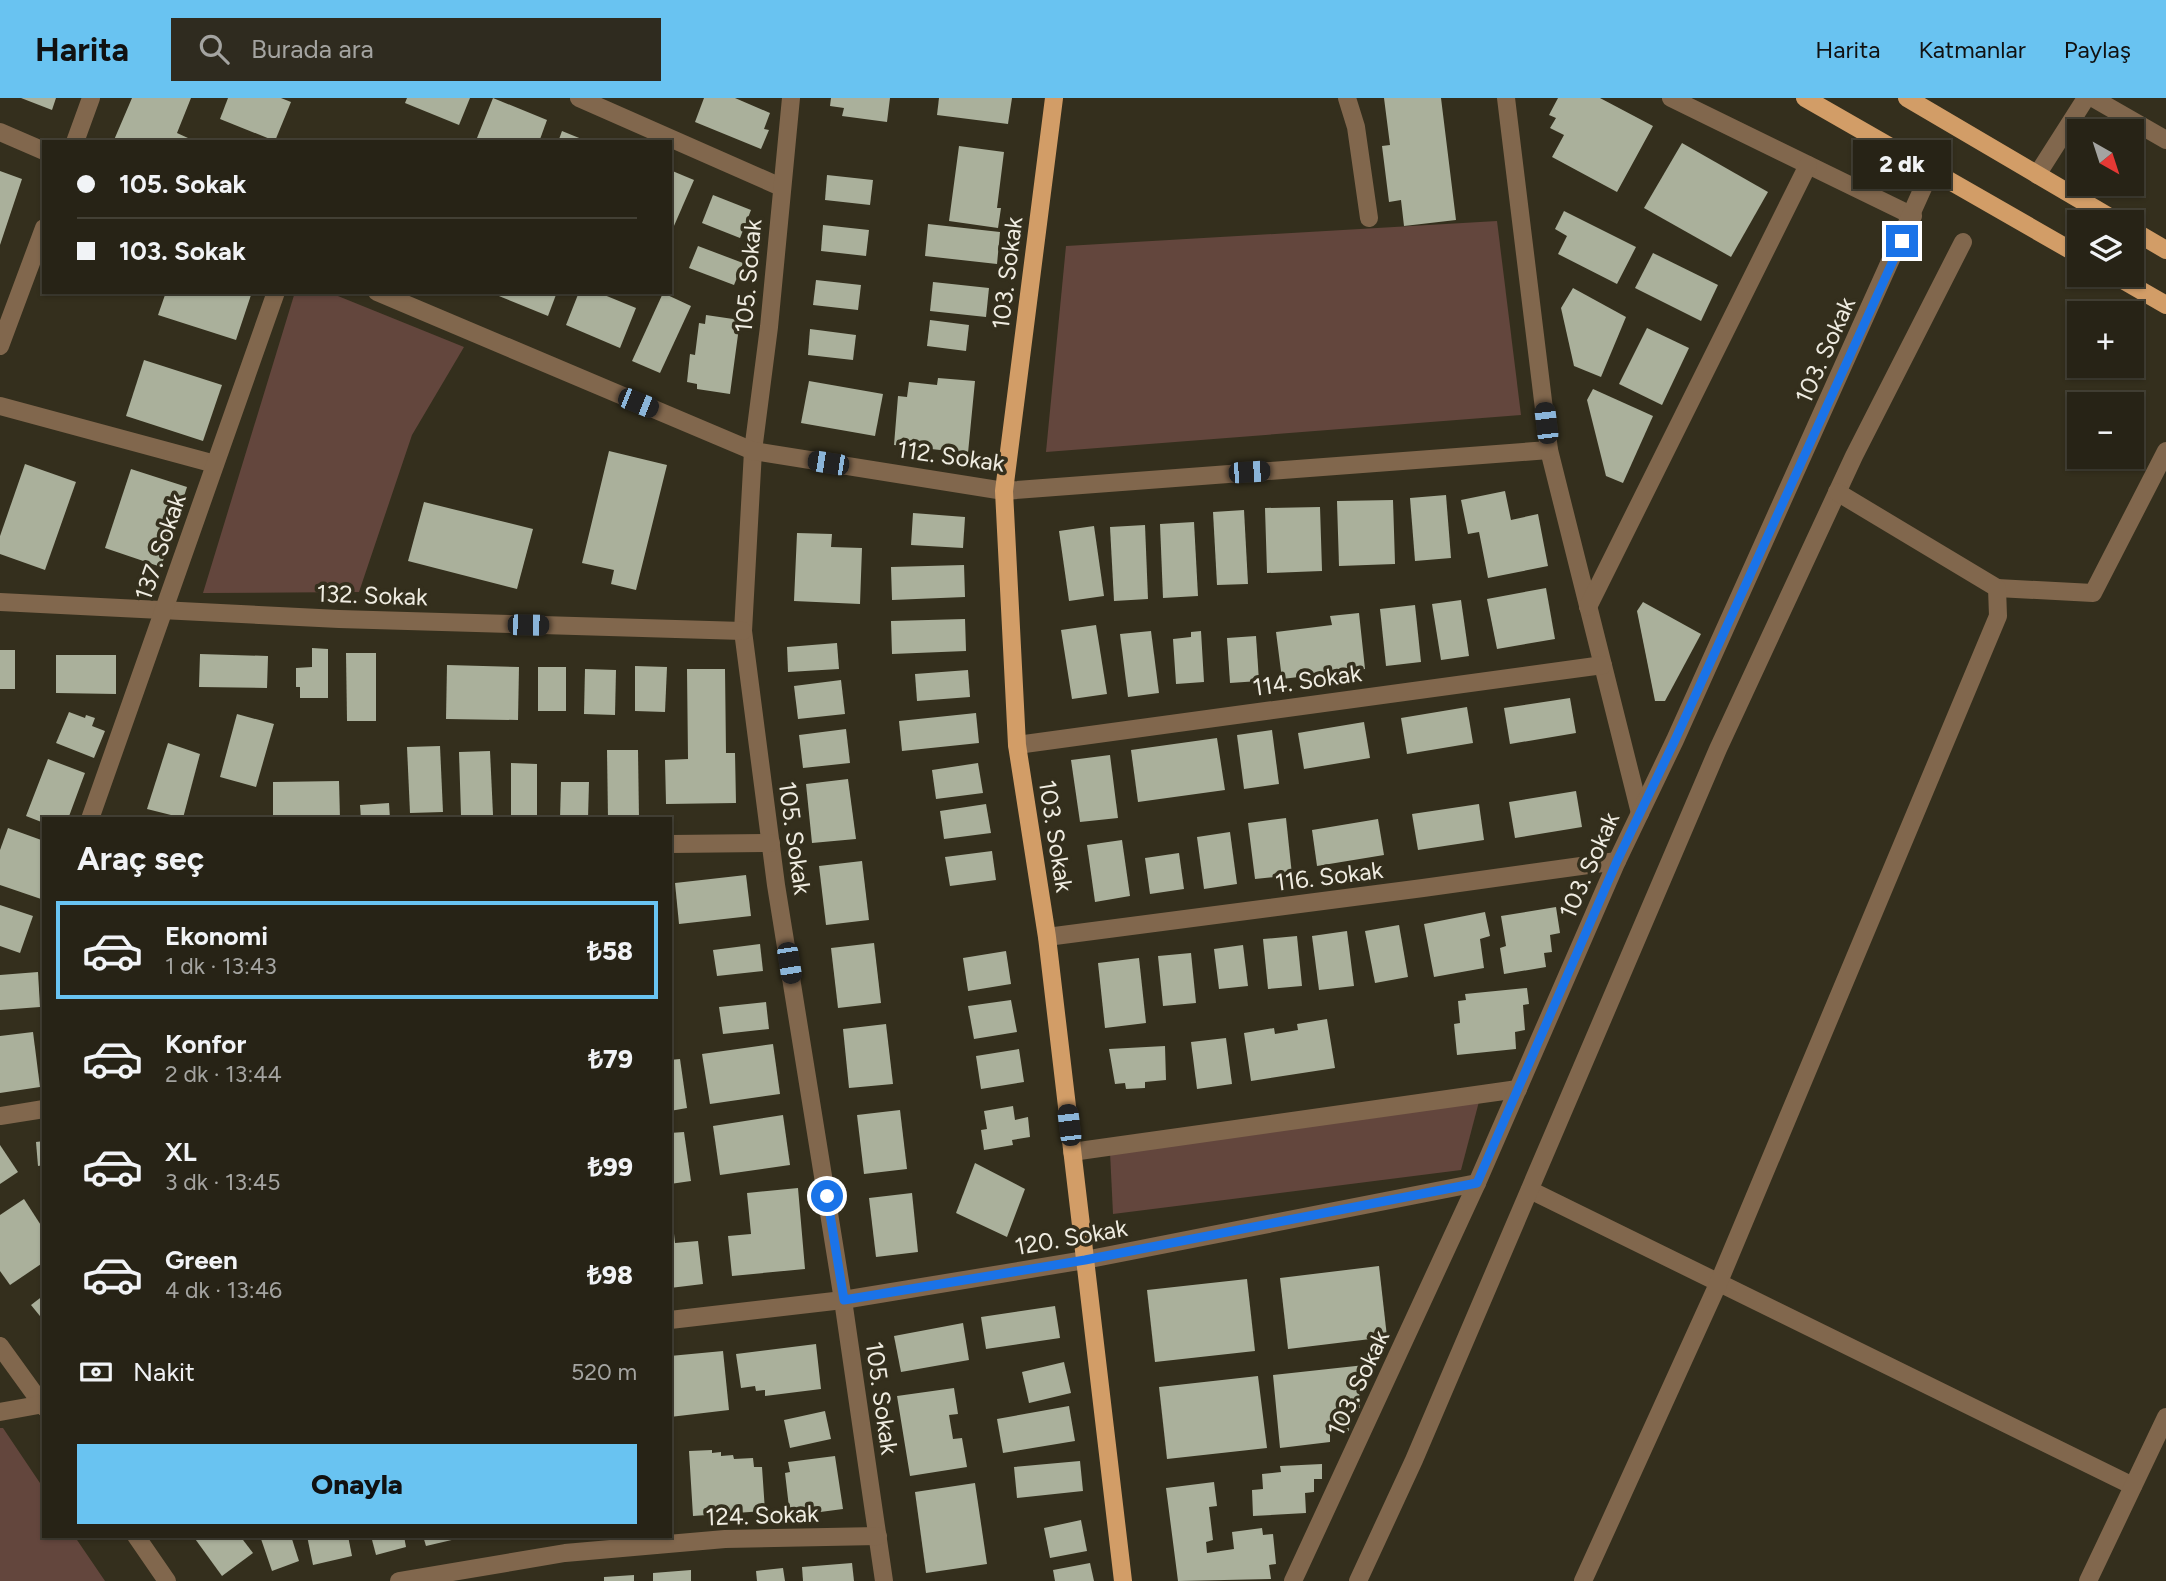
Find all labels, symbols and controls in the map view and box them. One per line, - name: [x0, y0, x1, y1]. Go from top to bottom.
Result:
- search box: [171, 18, 661, 81]
- text: Harita: [35, 30, 129, 69]
- icon: search: [195, 30, 233, 68]
- text: Burada ara: [251, 33, 374, 65]
- text: Harita: [1815, 35, 1880, 64]
- text: Katmanlar: [1918, 35, 2026, 64]
- text: Paylaş: [2064, 35, 2131, 64]
- north arrow: [2067, 119, 2144, 196]
- map controls: [2067, 119, 2144, 469]
- callout: 2 dk: [1853, 139, 1951, 188]
- text: 2 dk: [1879, 150, 1925, 178]
- text: 105. Sokak: [119, 168, 247, 200]
- button: layers: [2067, 210, 2144, 287]
- street label: 103. Sokak: [986, 215, 1028, 331]
- street label: 105. Sokak: [729, 218, 767, 334]
- route end: [1886, 225, 1918, 257]
- text: 103. Sokak: [119, 235, 246, 267]
- street label: 103. Sokak: [1789, 292, 1861, 408]
- button: +: [2067, 301, 2144, 378]
- car: [615, 385, 662, 421]
- button: −: [2067, 392, 2144, 469]
- car: [1534, 401, 1559, 445]
- street label: 112. Sokak: [895, 434, 1007, 478]
- car: [806, 449, 851, 477]
- car: [1228, 460, 1271, 484]
- street label: 137. Sokak: [128, 490, 192, 604]
- street label: 132. Sokak: [316, 579, 428, 611]
- car: [507, 614, 550, 636]
- street label: 114. Sokak: [1251, 658, 1364, 702]
- street label: 103. Sokak: [1033, 778, 1079, 895]
- street label: 105. Sokak: [773, 780, 817, 897]
- street label: 103. Sokak: [1553, 807, 1625, 923]
- text: Araç seç: [77, 840, 204, 878]
- street label: 116. Sokak: [1274, 855, 1385, 897]
- icon: car: [81, 919, 144, 982]
- text: Ekonomi: [165, 920, 268, 952]
- text: ₺58: [587, 935, 633, 967]
- car: [776, 941, 803, 985]
- text: 1 dk · 13:43: [165, 952, 277, 980]
- icon: car: [81, 1027, 144, 1090]
- text: Konfor: [165, 1028, 246, 1060]
- text: ₺79: [588, 1043, 633, 1075]
- text: 2 dk · 13:44: [165, 1060, 282, 1088]
- car: [1057, 1103, 1082, 1147]
- icon: car: [81, 1135, 144, 1198]
- text: XL: [165, 1136, 197, 1168]
- text: ₺99: [588, 1151, 633, 1183]
- text: 3 dk · 13:45: [165, 1168, 280, 1196]
- route start: [811, 1180, 843, 1212]
- street label: 120. Sokak: [1013, 1213, 1130, 1261]
- icon: car: [81, 1243, 144, 1306]
- text: Green: [165, 1244, 238, 1276]
- text: ₺98: [587, 1259, 633, 1291]
- text: 4 dk · 13:46: [165, 1276, 282, 1304]
- street label: 103. Sokak: [1321, 1325, 1395, 1440]
- street label: 105. Sokak: [860, 1340, 904, 1457]
- icon: cash: [77, 1353, 115, 1391]
- text: Nakit: [133, 1356, 195, 1388]
- text: 520 m: [571, 1358, 637, 1386]
- button: Onayla: [77, 1444, 637, 1524]
- street label: 124. Sokak: [705, 1499, 819, 1531]

